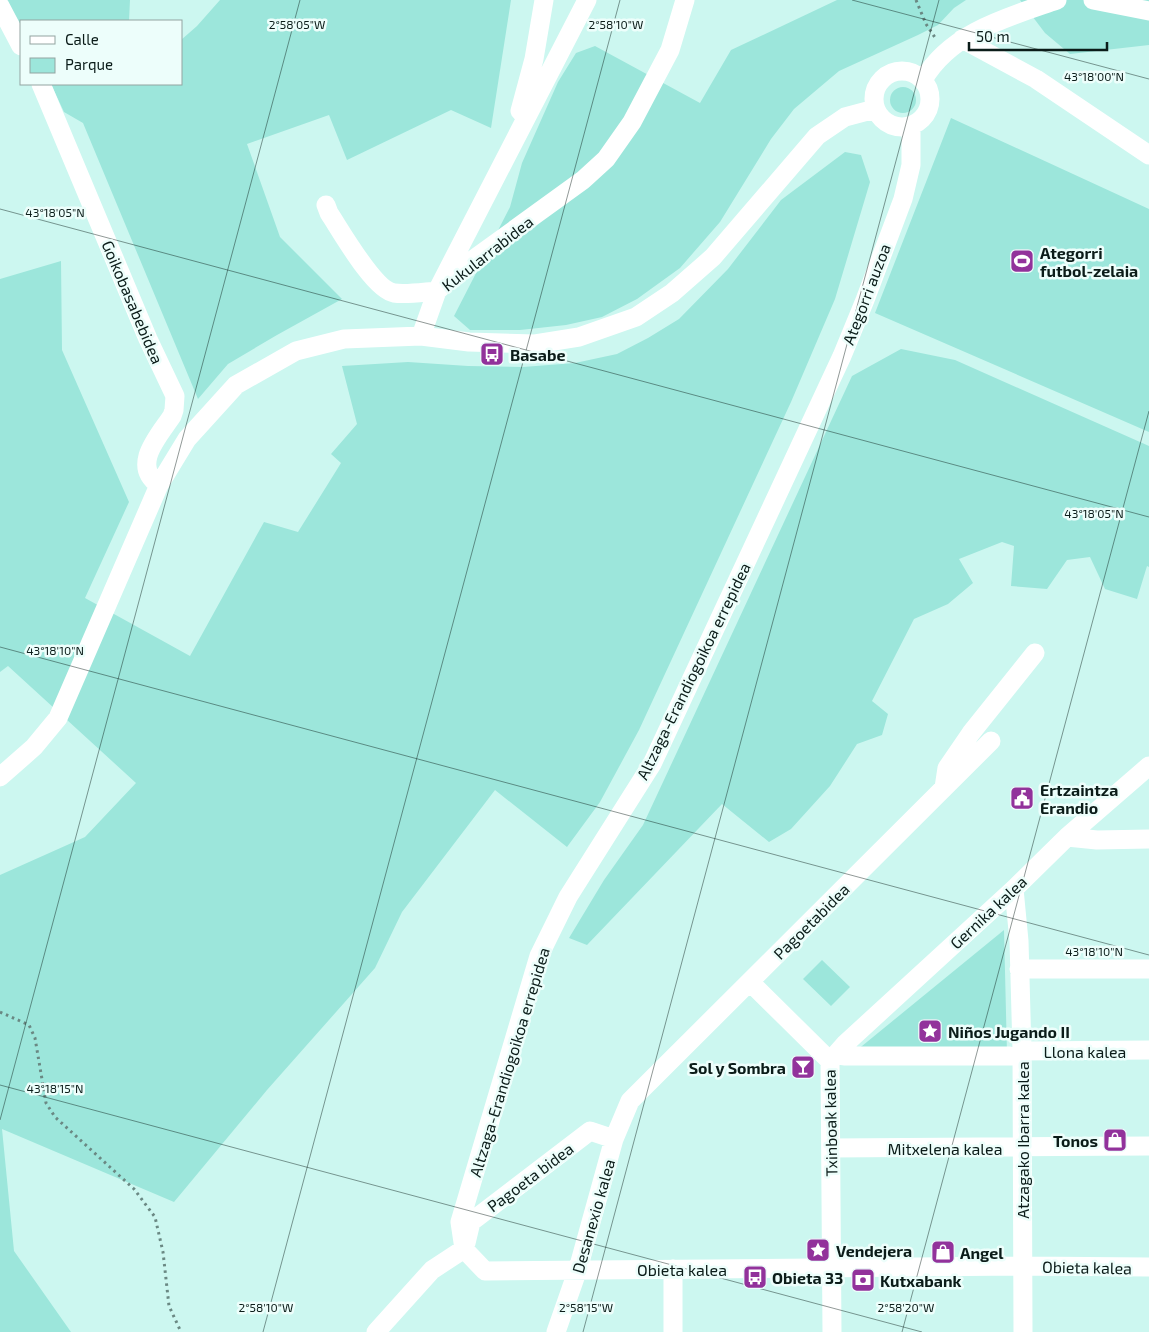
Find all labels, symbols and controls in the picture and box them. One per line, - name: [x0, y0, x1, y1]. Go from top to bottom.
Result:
- text: 2°58'05"W: [269, 17, 325, 31]
- text: 2°58'10"W: [589, 17, 643, 31]
- legend: [20, 20, 182, 85]
- scale bar: [969, 20, 1106, 52]
- text: 50 m: [976, 27, 1010, 45]
- text: Calle: [65, 30, 99, 48]
- text: Parque: [65, 55, 113, 73]
- text: 43°18'00"N: [1064, 69, 1124, 83]
- text: 43°18'05"N: [25, 205, 85, 219]
- street label: Kukularrabidea: [438, 211, 536, 295]
- street label: Goikobasabebidea: [98, 237, 168, 367]
- street label: Ategorri auzoa: [838, 241, 894, 347]
- place label: Ategorri futbol-zelaia: [1040, 243, 1138, 280]
- sports icon: Ategorri futbol-zelaia: [1009, 248, 1035, 274]
- bus stop icon: Basabe: [479, 341, 505, 367]
- place label: Basabe: [510, 345, 566, 364]
- text: 43°18'05"N: [1064, 506, 1124, 520]
- street label: Altzaga-Erandiogoikoa errepidea: [632, 559, 754, 783]
- text: 43°18'10"N: [26, 643, 84, 657]
- place label: Ertzaintza Erandio: [1040, 780, 1118, 817]
- public building icon: Ertzaintza Erandio: [1009, 785, 1035, 811]
- street label: Gernika kalea: [946, 872, 1030, 952]
- street label: Pagoetabidea: [769, 879, 853, 963]
- text: 43°18'10"N: [1065, 944, 1123, 958]
- street label: Altzaga-Erandiogoikoa errepidea: [465, 945, 553, 1179]
- place icon: Niños Jugando II: [917, 1018, 943, 1044]
- place label: Niños Jugando II: [948, 1022, 1070, 1041]
- street label: Llona kalea: [1044, 1042, 1126, 1061]
- bar icon: Sol y Sombra: [790, 1054, 816, 1080]
- place label: Sol y Sombra: [689, 1058, 786, 1078]
- street label: Atzagako Ibarra kalea: [1013, 1061, 1032, 1219]
- street label: Txinboak kalea: [820, 1069, 840, 1177]
- text: 43°18'15"N: [27, 1081, 83, 1095]
- shop icon: Tonos: [1102, 1127, 1128, 1153]
- place label: Tonos: [1053, 1131, 1098, 1150]
- street label: Pagoeta bidea: [483, 1138, 577, 1216]
- street label: Mitxelena kalea: [887, 1139, 1003, 1158]
- street label: Desanexio kalea: [568, 1157, 618, 1275]
- place icon: Vendejera: [805, 1237, 831, 1263]
- shop icon: Angel: [930, 1239, 956, 1265]
- place label: Vendejera: [836, 1241, 912, 1260]
- place label: Angel: [960, 1243, 1004, 1262]
- street label: Obieta kalea: [1042, 1257, 1132, 1277]
- street label: Obieta kalea: [637, 1260, 727, 1279]
- bus stop icon: Obieta 33: [742, 1264, 768, 1290]
- bank icon: Kutxabank: [850, 1267, 876, 1293]
- place label: Obieta 33: [772, 1268, 843, 1287]
- place label: Kutxabank: [880, 1271, 962, 1290]
- text: 2°58'10"W: [239, 1300, 293, 1314]
- text: 2°58'15"W: [559, 1300, 613, 1314]
- text: 2°58'20"W: [878, 1300, 934, 1314]

